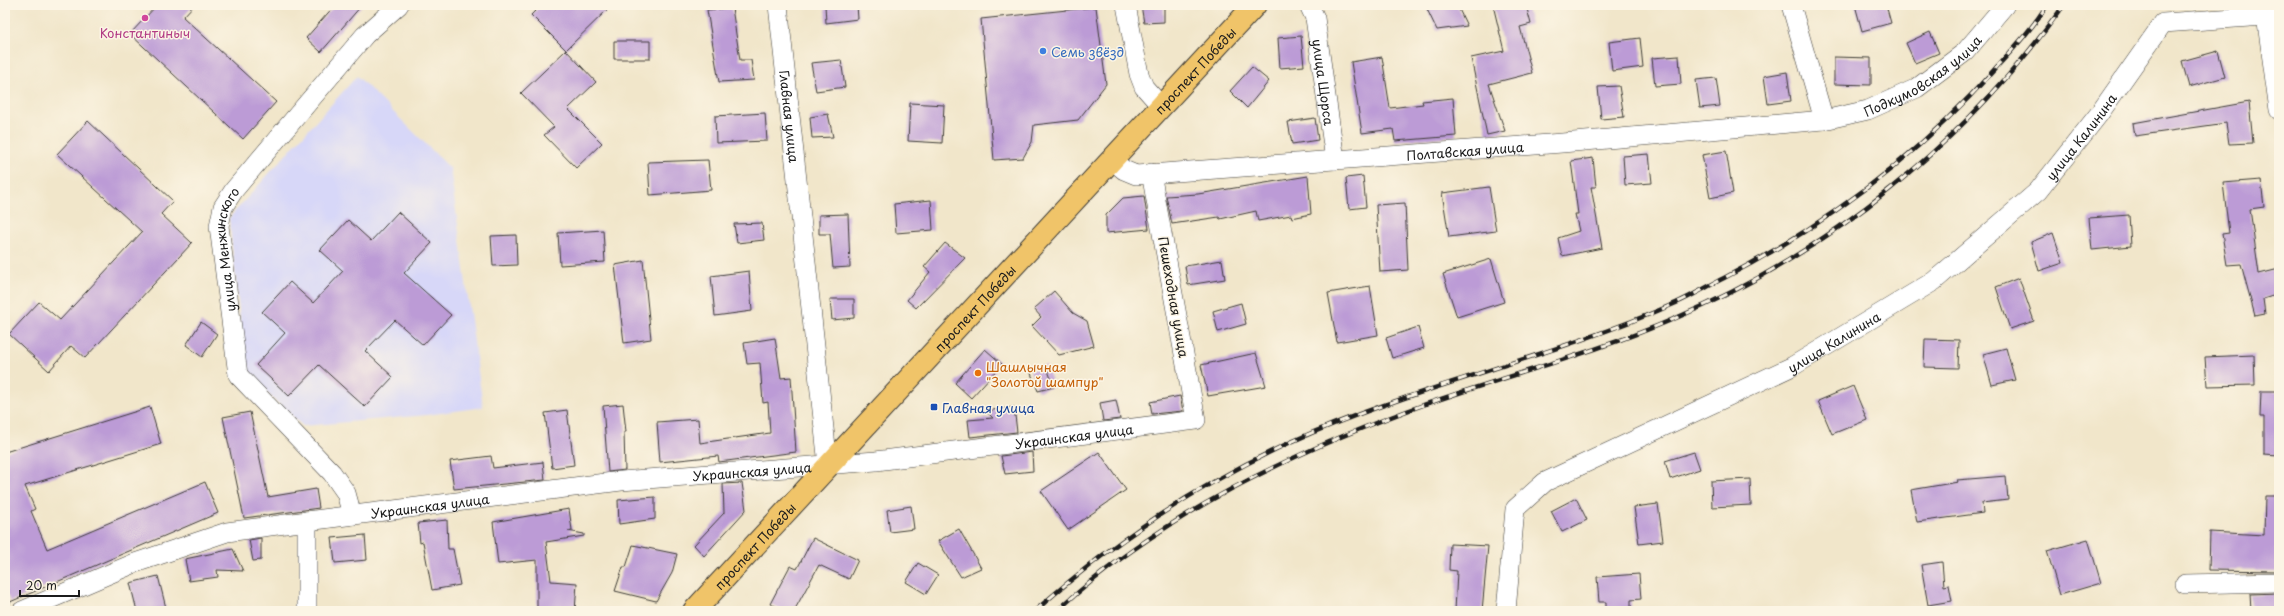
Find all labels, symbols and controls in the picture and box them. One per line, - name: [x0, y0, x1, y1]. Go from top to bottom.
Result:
- marker: Константиныч: [140, 13, 150, 23]
- place label: Константиныч: [100, 23, 190, 42]
- street label: проспект Победы: [1150, 23, 1240, 118]
- street label: Подкумовская улица: [1860, 30, 1986, 120]
- street label: улица Щорса: [1309, 38, 1340, 127]
- place label: Семь звёзд: [1051, 42, 1124, 61]
- marker: Семь звёзд: [1038, 46, 1048, 56]
- street label: Главная улица: [776, 69, 805, 164]
- street label: улица Калинина: [2041, 89, 2121, 184]
- street label: Полтавская улица: [1406, 136, 1525, 164]
- street label: улица Менжинского: [210, 183, 243, 313]
- street label: Пешеходная улица: [1154, 235, 1194, 360]
- street label: проспект Победы: [929, 260, 1020, 356]
- street label: улица Калинина: [1784, 306, 1884, 377]
- place label: Шашлычная "Золотой шампур": [986, 357, 1104, 391]
- marker: Шашлычная "Золотой шампур": [973, 368, 983, 378]
- place label: Главная улица: [942, 398, 1036, 417]
- marker: Главная улица: [929, 402, 939, 412]
- street label: Украинская улица: [1014, 419, 1135, 453]
- street label: Украинская улица: [692, 457, 813, 485]
- street label: Украинская улица: [370, 488, 491, 522]
- street label: проспект Победы: [709, 498, 800, 593]
- scale bar: [20, 572, 79, 598]
- text: 20 m: [26, 576, 57, 594]

